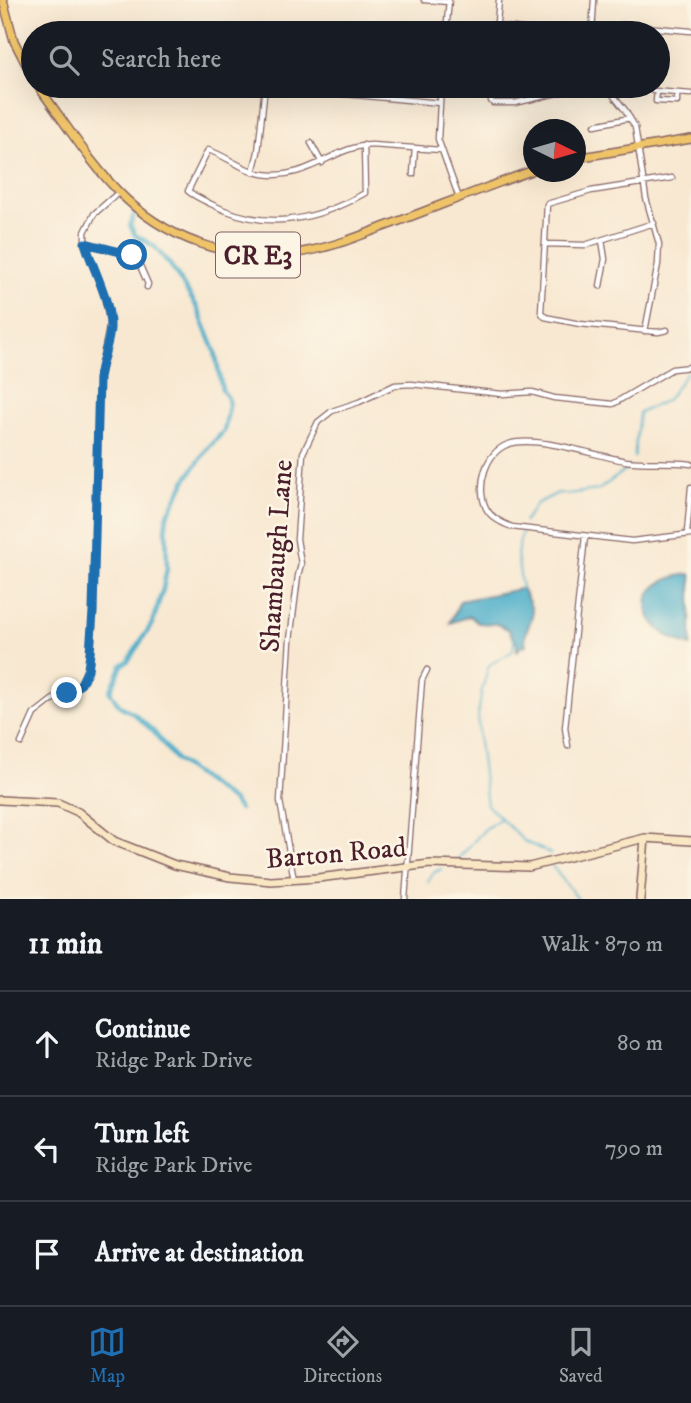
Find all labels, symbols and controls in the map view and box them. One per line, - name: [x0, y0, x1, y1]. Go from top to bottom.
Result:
- search box: [21, 21, 670, 98]
- icon: search: [45, 41, 83, 79]
- text: Search here: [101, 43, 221, 76]
- north arrow: [523, 119, 586, 182]
- road number: CR E3: [216, 232, 300, 278]
- route start: [116, 239, 147, 270]
- street label: Shambaugh Lane: [252, 458, 301, 654]
- route end: [51, 677, 82, 708]
- street label: Barton Road: [264, 830, 408, 877]
- text: 11 min: [28, 926, 102, 963]
- text: Walk · 870 m: [542, 930, 663, 959]
- text: Continue: [95, 1013, 190, 1046]
- icon: ahead: [28, 1025, 66, 1063]
- text: 80 m: [617, 1029, 663, 1058]
- text: Ridge Park Drive: [95, 1046, 252, 1075]
- text: Turn left: [95, 1118, 189, 1151]
- icon: left: [28, 1130, 66, 1168]
- text: 790 m: [605, 1134, 663, 1163]
- text: Ridge Park Drive: [95, 1151, 252, 1180]
- icon: arrive: [28, 1235, 66, 1273]
- text: Arrive at destination: [95, 1237, 304, 1270]
- tab: Map: [88, 1323, 126, 1388]
- tab: Directions: [303, 1323, 382, 1388]
- tab: Saved: [559, 1323, 603, 1388]

